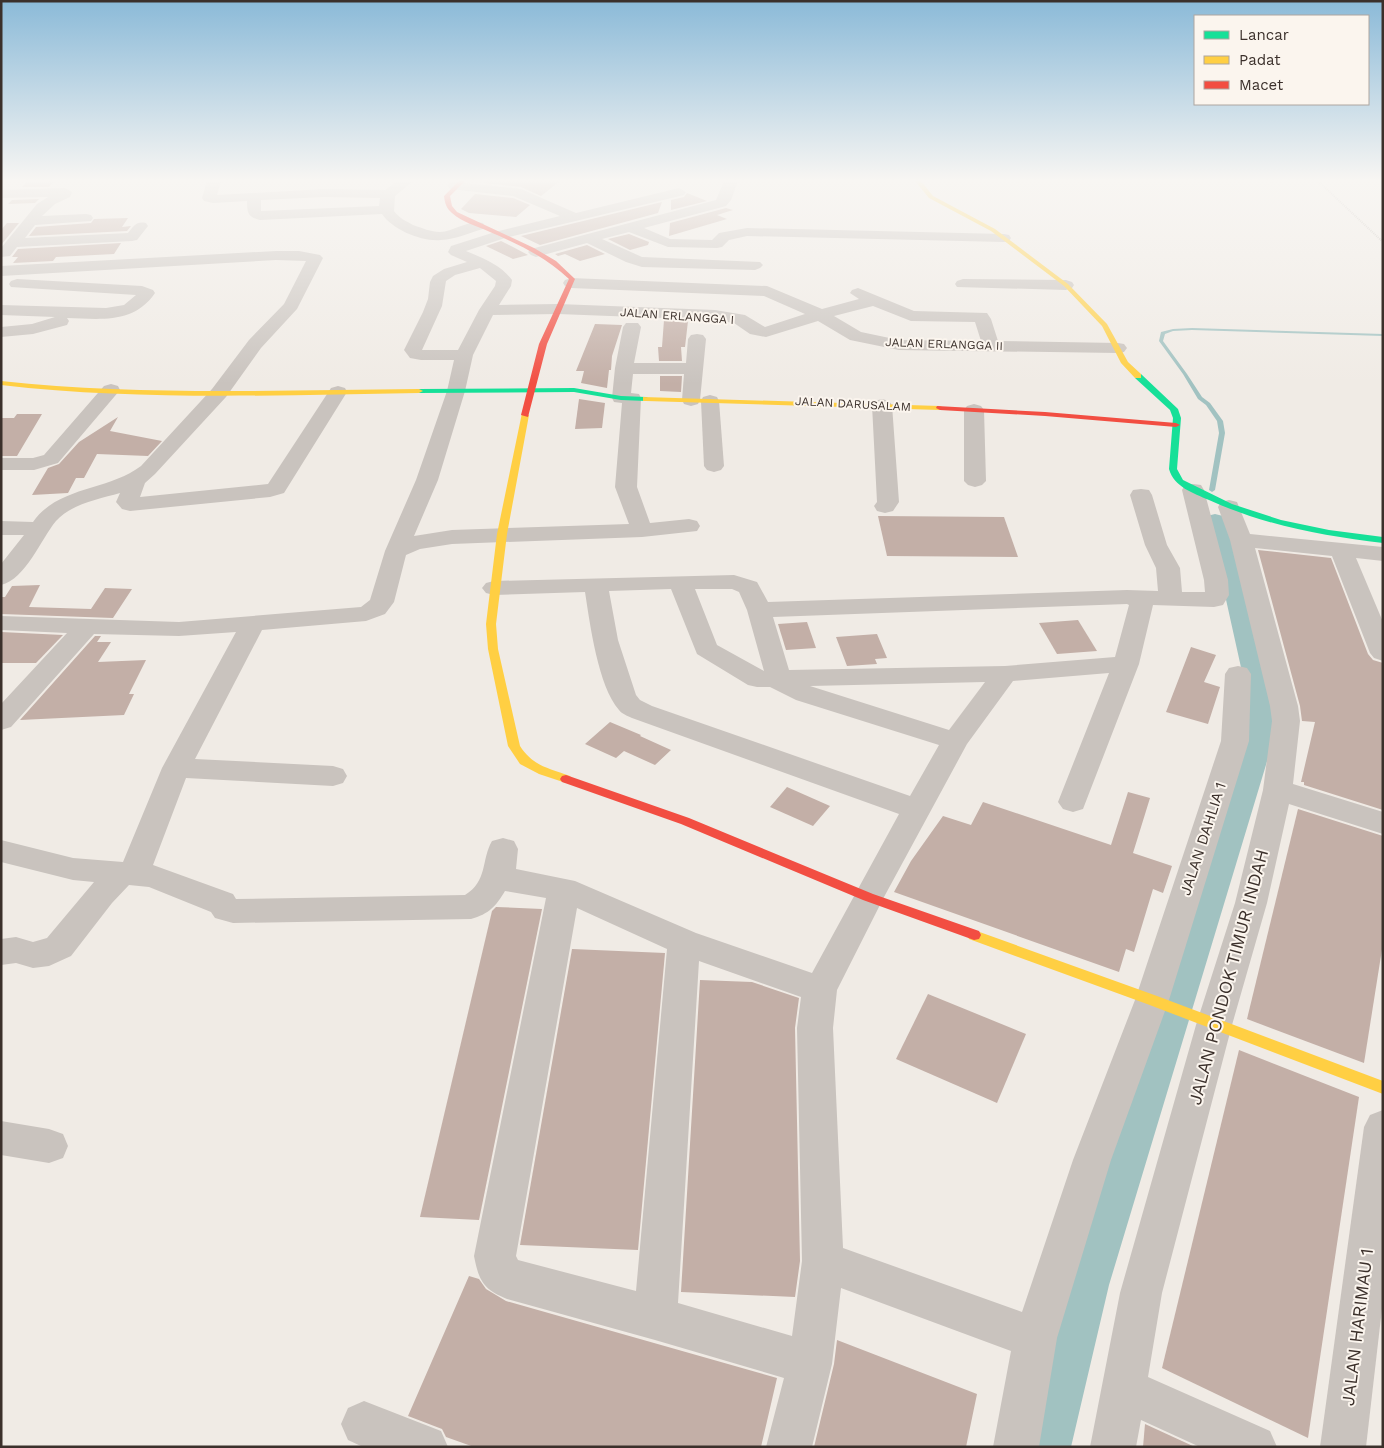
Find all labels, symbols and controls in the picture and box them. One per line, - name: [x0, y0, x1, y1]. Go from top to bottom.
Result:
- legend: [1194, 15, 1369, 105]
- text: Lancar: [1239, 26, 1289, 44]
- text: Padat: [1239, 51, 1281, 69]
- text: Macet: [1239, 76, 1284, 94]
- street label: JALAN ERLANGGA I: [619, 305, 735, 327]
- street label: JALAN ERLANGGA II: [885, 335, 1003, 353]
- street label: JALAN DARUSALAM: [795, 394, 911, 414]
- street label: JALAN DAHLIA 1: [1176, 780, 1230, 898]
- street label: JALAN PONDOK TIMUR INDAH: [1184, 847, 1272, 1107]
- street label: JALAN HARIMAU 1: [1337, 1247, 1377, 1407]

